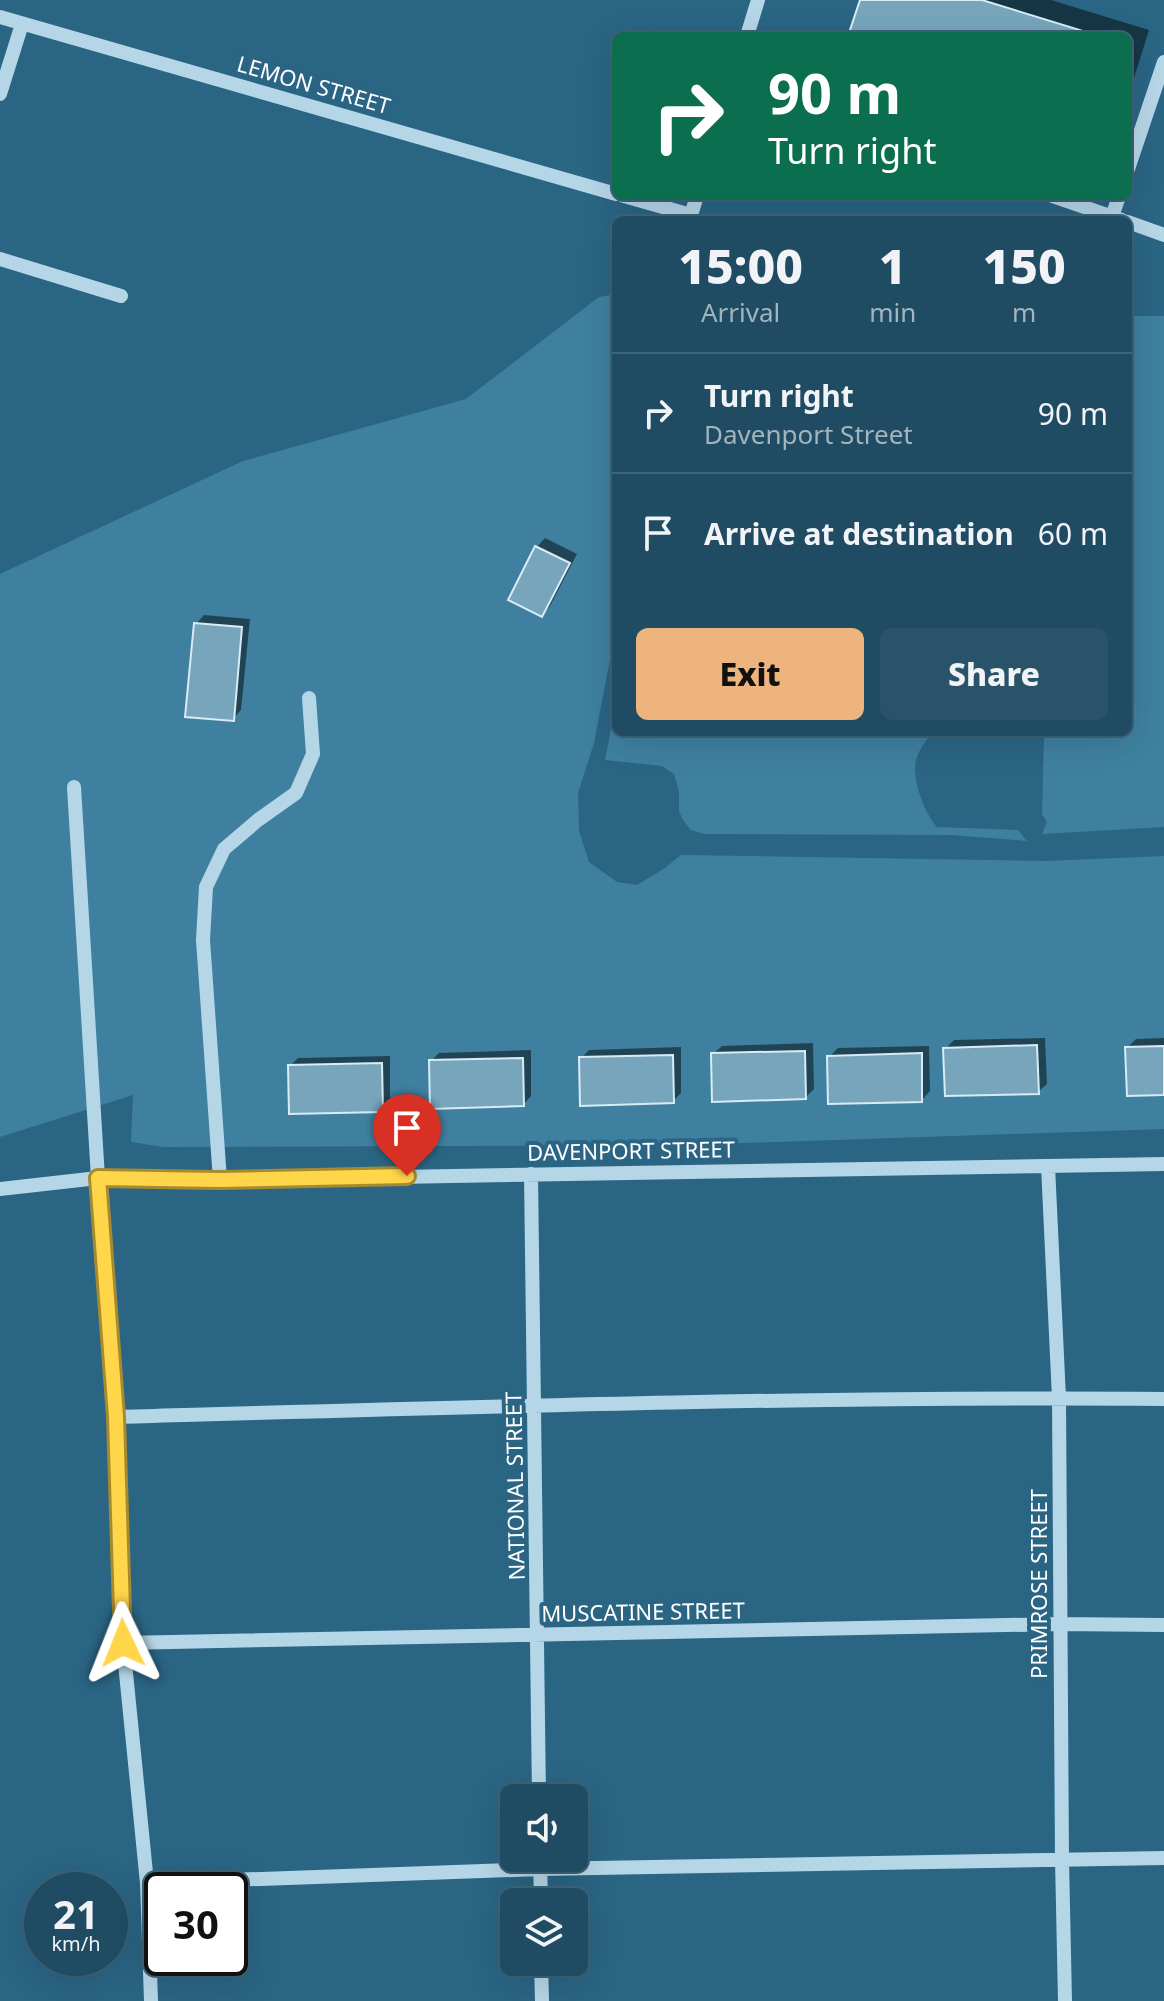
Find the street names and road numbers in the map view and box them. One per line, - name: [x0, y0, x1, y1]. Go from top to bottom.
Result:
- street label: LEMON STREET: [234, 48, 394, 120]
- street label: DAVENPORT STREET: [527, 1133, 735, 1167]
- street label: NATIONAL STREET: [497, 1391, 531, 1581]
- street label: PRIMROSE STREET: [1023, 1489, 1053, 1679]
- street label: MUSCATINE STREET: [541, 1594, 745, 1628]

